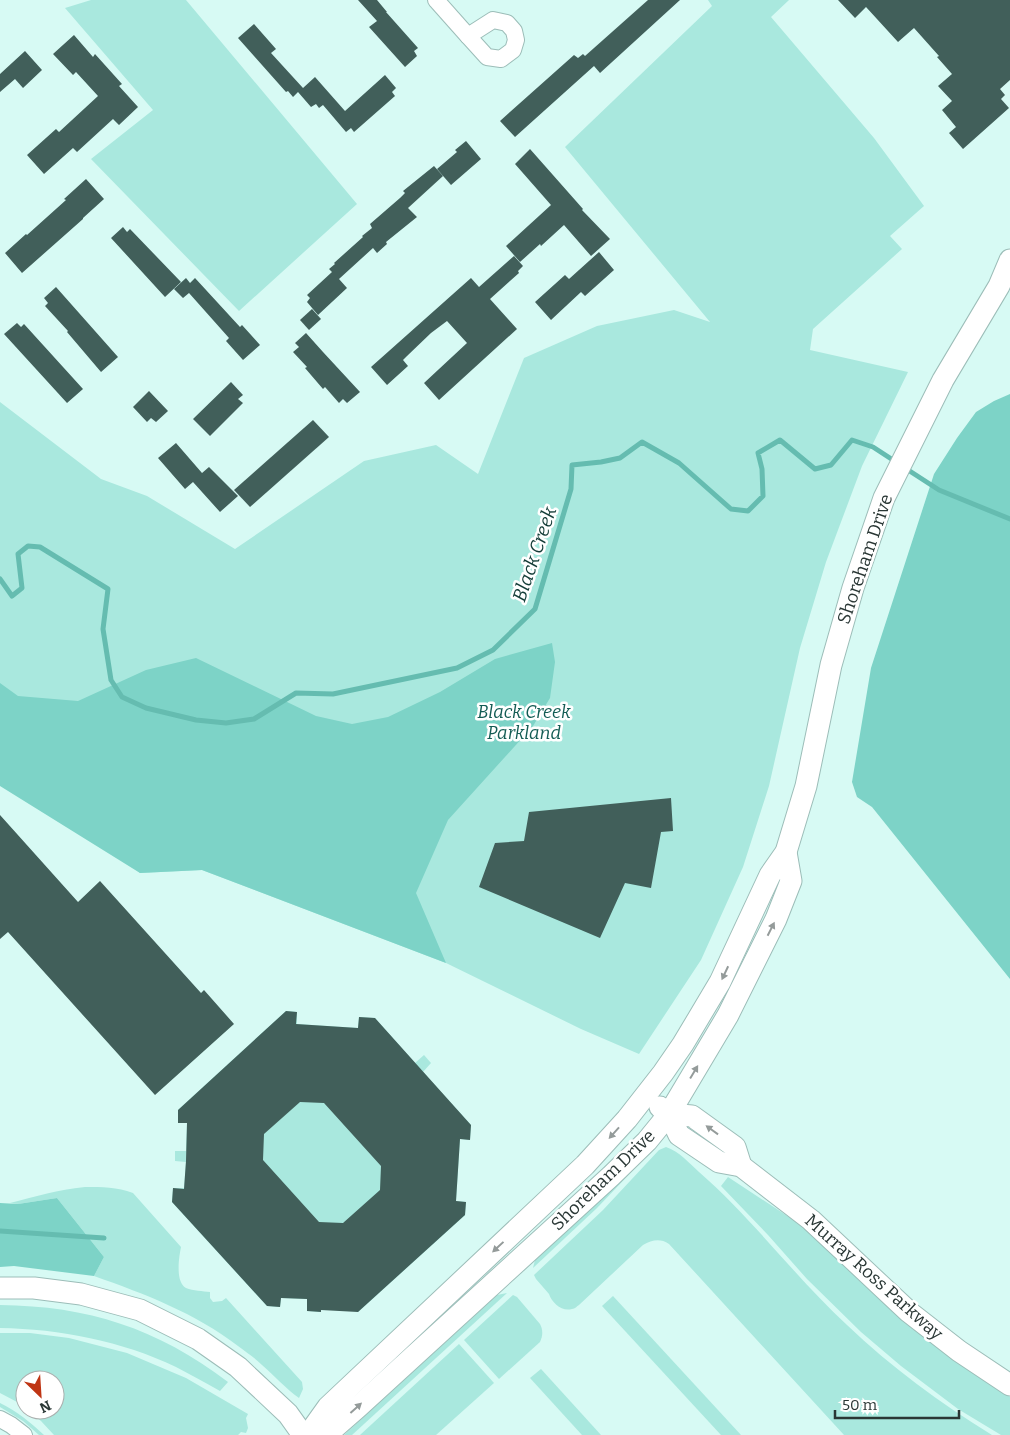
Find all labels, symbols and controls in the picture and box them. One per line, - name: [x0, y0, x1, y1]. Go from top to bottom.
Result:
- street label: Shoreham Drive: [832, 491, 898, 627]
- water label: Black Creek: [508, 503, 562, 605]
- park label: Black Creek Parkland: [477, 701, 571, 744]
- one-way arrow: [767, 922, 775, 936]
- one-way arrow: [720, 966, 728, 980]
- one-way arrow: [689, 1065, 698, 1078]
- street label: Shoreham Drive: [546, 1125, 660, 1235]
- one-way arrow: [705, 1125, 719, 1135]
- one-way arrow: [608, 1127, 620, 1139]
- street label: Murray Ross Parkway: [801, 1209, 948, 1345]
- one-way arrow: [493, 1241, 505, 1253]
- north arrow: [15, 1370, 65, 1420]
- scale bar: [835, 1388, 959, 1420]
- text: N: [37, 1396, 54, 1416]
- text: 50 m: [842, 1396, 878, 1414]
- one-way arrow: [349, 1403, 362, 1414]

